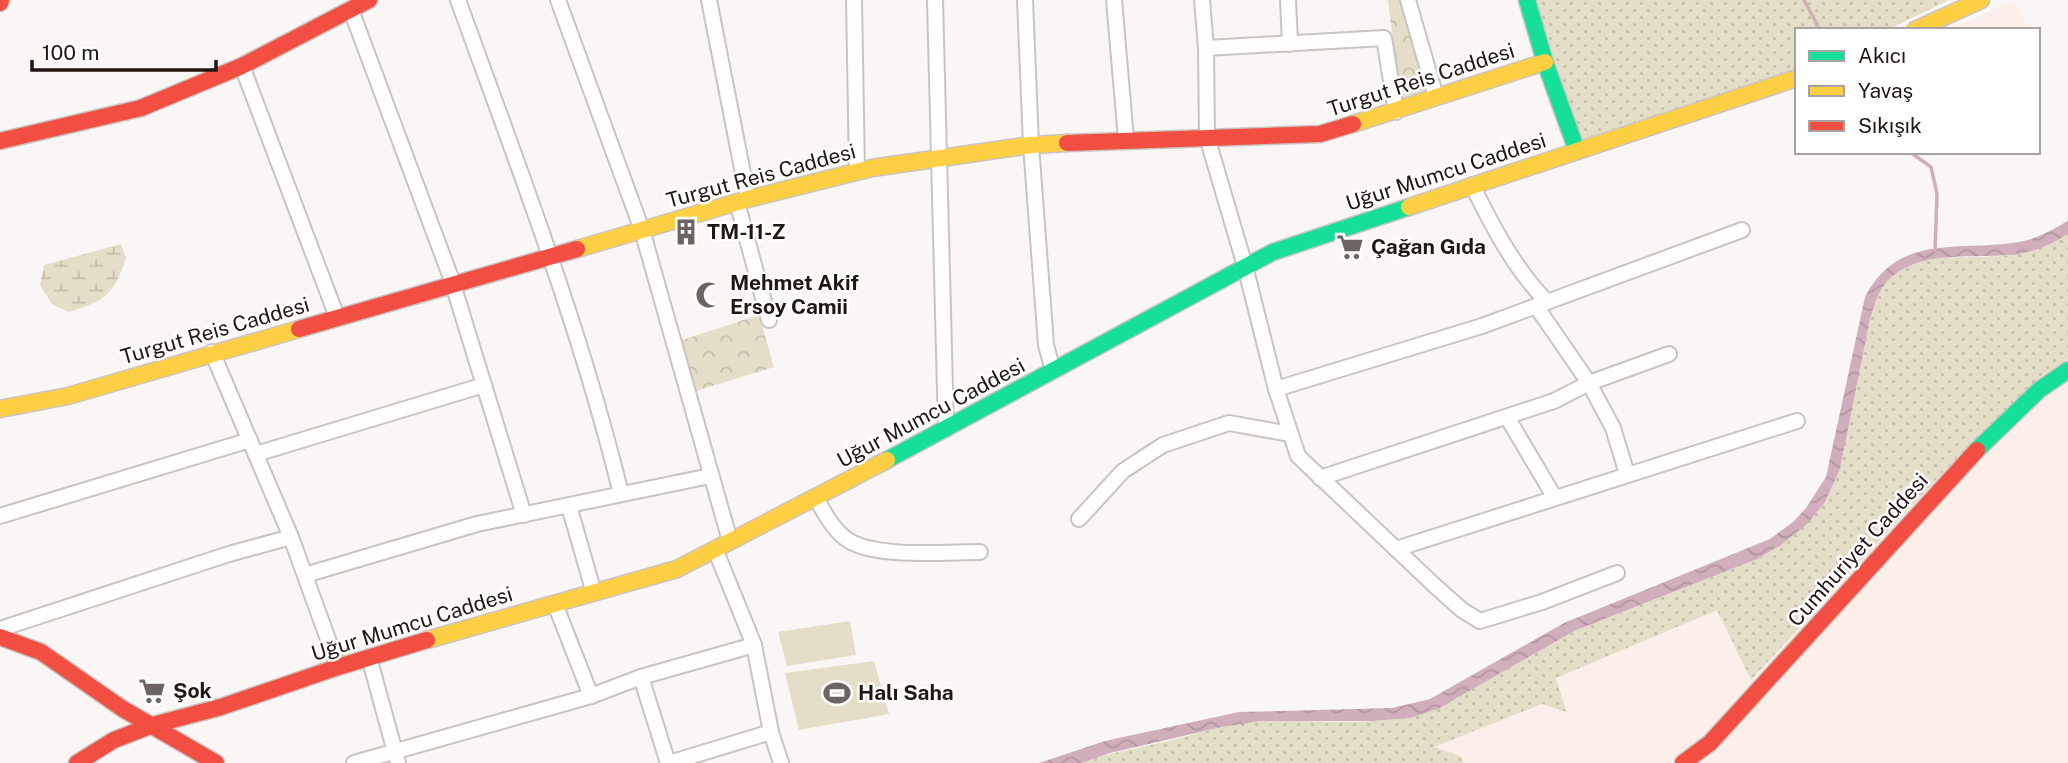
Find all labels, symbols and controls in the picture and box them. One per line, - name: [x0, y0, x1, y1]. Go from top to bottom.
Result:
- scale bar: [32, 28, 215, 72]
- legend: [1795, 28, 2040, 154]
- street label: Turgut Reis Caddesi: [1324, 38, 1517, 122]
- text: 100 m: [42, 40, 99, 65]
- text: Akıcı: [1858, 43, 1906, 68]
- text: Yavaş: [1858, 78, 1913, 103]
- text: Sıkışık: [1858, 113, 1922, 138]
- street label: Uğur Mumcu Caddesi: [1343, 127, 1549, 216]
- street label: Turgut Reis Caddesi: [663, 138, 858, 213]
- building icon: TM-11-Z: [671, 217, 701, 247]
- place label: TM-11-Z: [707, 219, 786, 244]
- supermarket icon: Çağan Gıda: [1335, 232, 1365, 262]
- place label: Çağan Gıda: [1371, 234, 1486, 259]
- place label: Mehmet Akif Ersoy Camii: [730, 270, 859, 319]
- mosque icon: Mehmet Akif Ersoy Camii: [694, 280, 724, 310]
- street label: Turgut Reis Caddesi: [118, 292, 312, 369]
- street label: Uğur Mumcu Caddesi: [833, 352, 1029, 473]
- street label: Cumhuriyet Caddesi: [1782, 468, 1933, 631]
- street label: Uğur Mumcu Caddesi: [308, 581, 515, 666]
- supermarket icon: Şok: [137, 676, 167, 706]
- place label: Şok: [173, 678, 212, 703]
- sports icon: Halı Saha: [822, 678, 852, 708]
- place label: Halı Saha: [858, 680, 954, 705]

